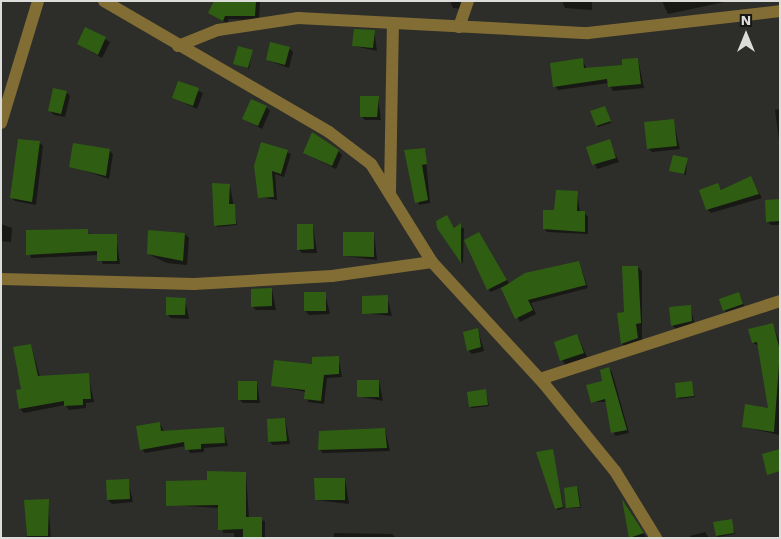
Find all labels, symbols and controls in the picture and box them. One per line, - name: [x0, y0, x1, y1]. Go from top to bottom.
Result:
- north arrow: [721, 10, 771, 60]
- text: N: [741, 12, 751, 28]

